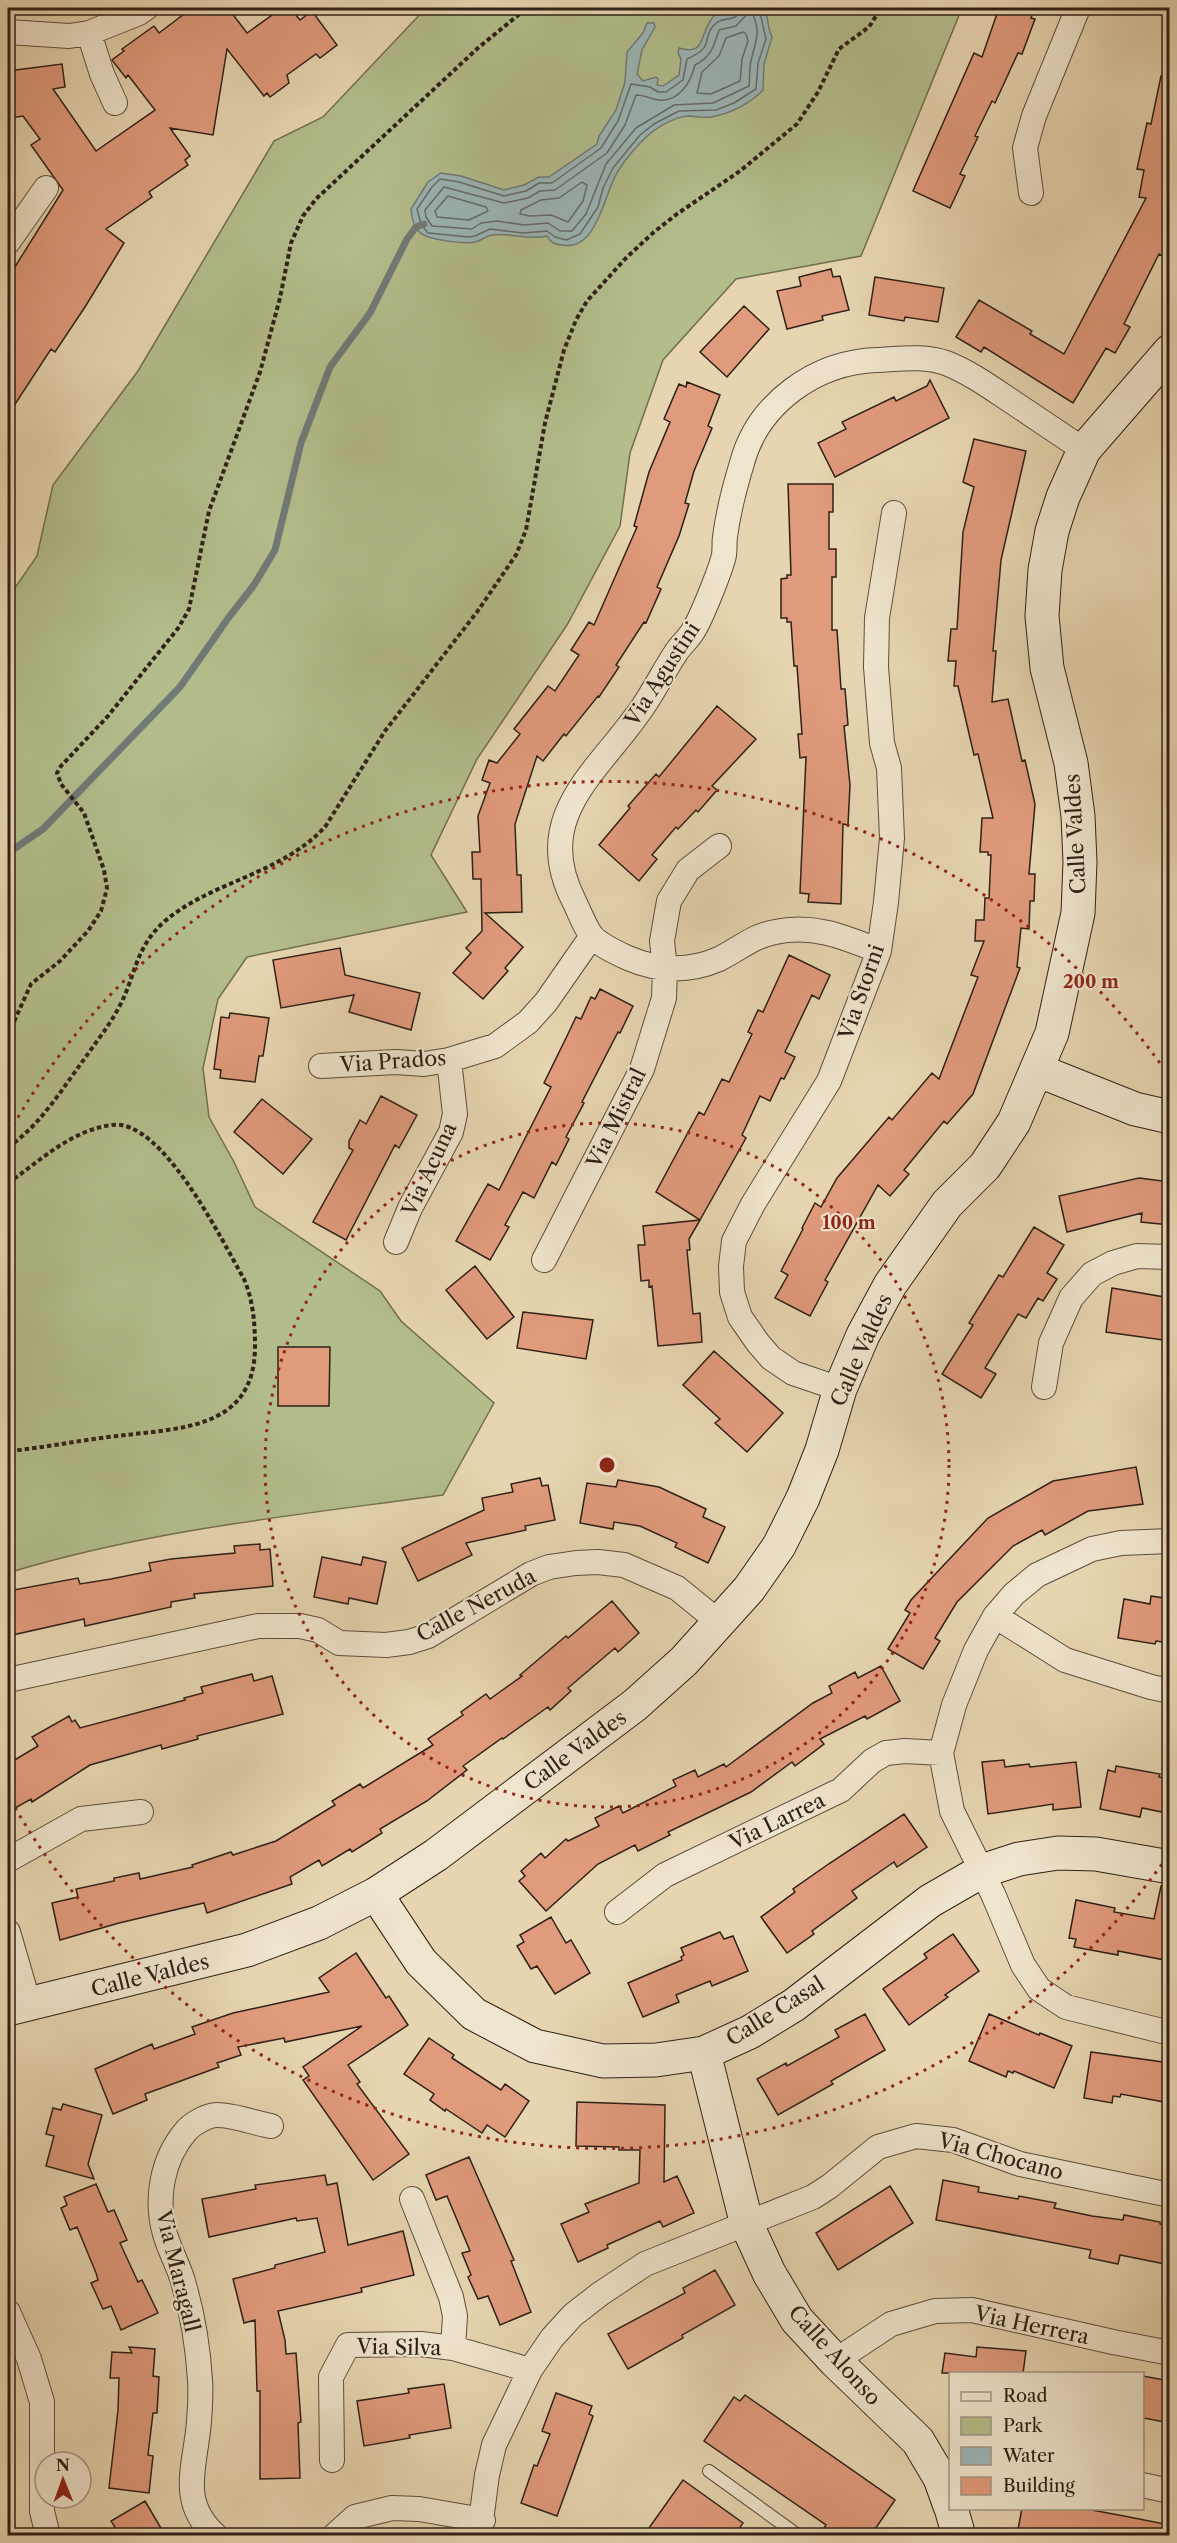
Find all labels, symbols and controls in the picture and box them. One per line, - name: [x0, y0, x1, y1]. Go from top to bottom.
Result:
- street label: Via Agustini: [619, 617, 705, 732]
- street label: Calle Valdes: [1059, 773, 1091, 895]
- street label: Via Storni: [833, 941, 889, 1044]
- text: 200 m: [1063, 971, 1119, 993]
- street label: Via Prados: [338, 1045, 447, 1077]
- street label: Via Mistral: [581, 1064, 651, 1173]
- street label: Via Acuna: [396, 1117, 462, 1221]
- text: 100 m: [822, 1212, 876, 1234]
- street label: Calle Valdes: [825, 1290, 897, 1410]
- centre of rings: [597, 1455, 617, 1475]
- street label: Calle Neruda: [412, 1563, 541, 1647]
- street label: Calle Valdes: [519, 1704, 631, 1796]
- street label: Via Larrea: [724, 1787, 830, 1855]
- street label: Calle Valdes: [88, 1948, 212, 2002]
- street label: Calle Casal: [721, 1971, 829, 2051]
- street label: Via Chocano: [935, 2127, 1066, 2185]
- street label: Via Maragall: [151, 2207, 205, 2334]
- street label: Calle Alonso: [784, 2300, 886, 2410]
- street label: Via Herrera: [972, 2300, 1092, 2349]
- street label: Via Silva: [355, 2334, 443, 2360]
- legend: [949, 2372, 1144, 2510]
- text: Road: [1003, 2385, 1048, 2407]
- text: Park: [1003, 2415, 1044, 2437]
- text: Water: [1002, 2445, 1055, 2467]
- north arrow: [33, 2450, 93, 2510]
- text: N: [56, 2455, 70, 2475]
- text: Building: [1003, 2475, 1075, 2497]

